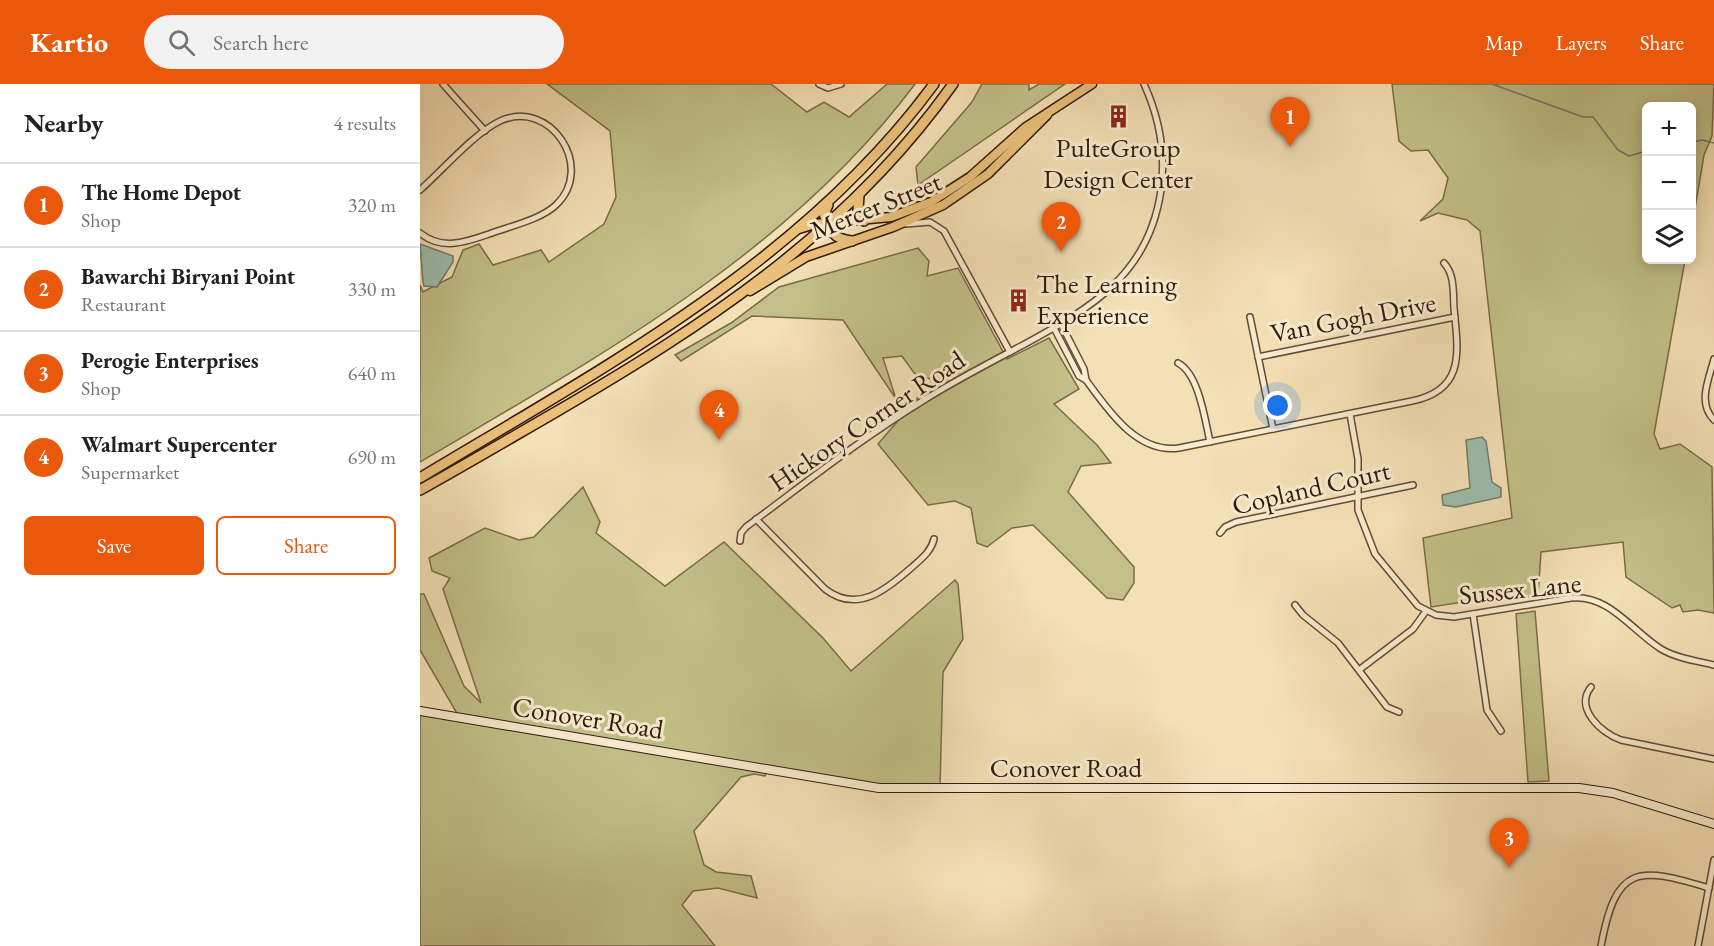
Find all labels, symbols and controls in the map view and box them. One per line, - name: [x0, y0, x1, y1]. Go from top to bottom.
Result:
- search box: [144, 15, 564, 69]
- text: Kartio: [30, 24, 108, 60]
- icon: search: [165, 26, 198, 59]
- text: Search here: [213, 28, 309, 57]
- text: Map: [1485, 29, 1523, 56]
- text: Layers: [1556, 29, 1607, 56]
- text: Share: [1640, 29, 1684, 56]
- pin: 1: [1270, 98, 1310, 147]
- map controls: [1642, 102, 1696, 264]
- button: +: [1642, 102, 1696, 156]
- building icon: PulteGroup Design Center: [1105, 103, 1131, 129]
- text: Nearby: [24, 106, 104, 140]
- text: 4 results: [333, 110, 396, 136]
- place label: PulteGroup Design Center: [1043, 130, 1193, 196]
- button: −: [1642, 156, 1696, 210]
- street label: Mercer Street: [805, 163, 947, 248]
- text: The Home Depot: [81, 178, 241, 207]
- text: 1: [38, 192, 49, 218]
- text: 320 m: [348, 192, 396, 218]
- pin: 2: [1042, 202, 1080, 252]
- text: Shop: [81, 207, 121, 233]
- button: layers: [1642, 210, 1696, 264]
- text: Bawarchi Biryani Point: [81, 262, 295, 291]
- place label: The Learning Experience: [1036, 266, 1177, 332]
- text: 2: [38, 276, 49, 302]
- text: 330 m: [348, 276, 396, 302]
- street label: Van Gogh Drive: [1267, 284, 1439, 351]
- building icon: The Learning Experience: [1005, 287, 1031, 313]
- text: Restaurant: [81, 291, 166, 317]
- street label: Hickory Corner Road: [762, 342, 972, 499]
- text: Perogie Enterprises: [81, 346, 259, 375]
- text: 3: [38, 360, 49, 386]
- text: 640 m: [348, 360, 396, 386]
- text: Shop: [81, 375, 121, 401]
- pin: 4: [700, 390, 738, 440]
- your location: [1263, 391, 1292, 420]
- text: Walmart Supercenter: [81, 430, 277, 459]
- text: 4: [38, 444, 49, 470]
- text: 690 m: [348, 444, 396, 470]
- street label: Copland Court: [1229, 452, 1394, 523]
- text: Supermarket: [81, 459, 179, 485]
- button: Save: [24, 516, 204, 575]
- button: Share: [216, 516, 396, 575]
- street label: Sussex Lane: [1457, 565, 1583, 612]
- street label: Conover Road: [510, 688, 666, 747]
- street label: Conover Road: [990, 750, 1143, 785]
- pin: 3: [1490, 818, 1528, 868]

